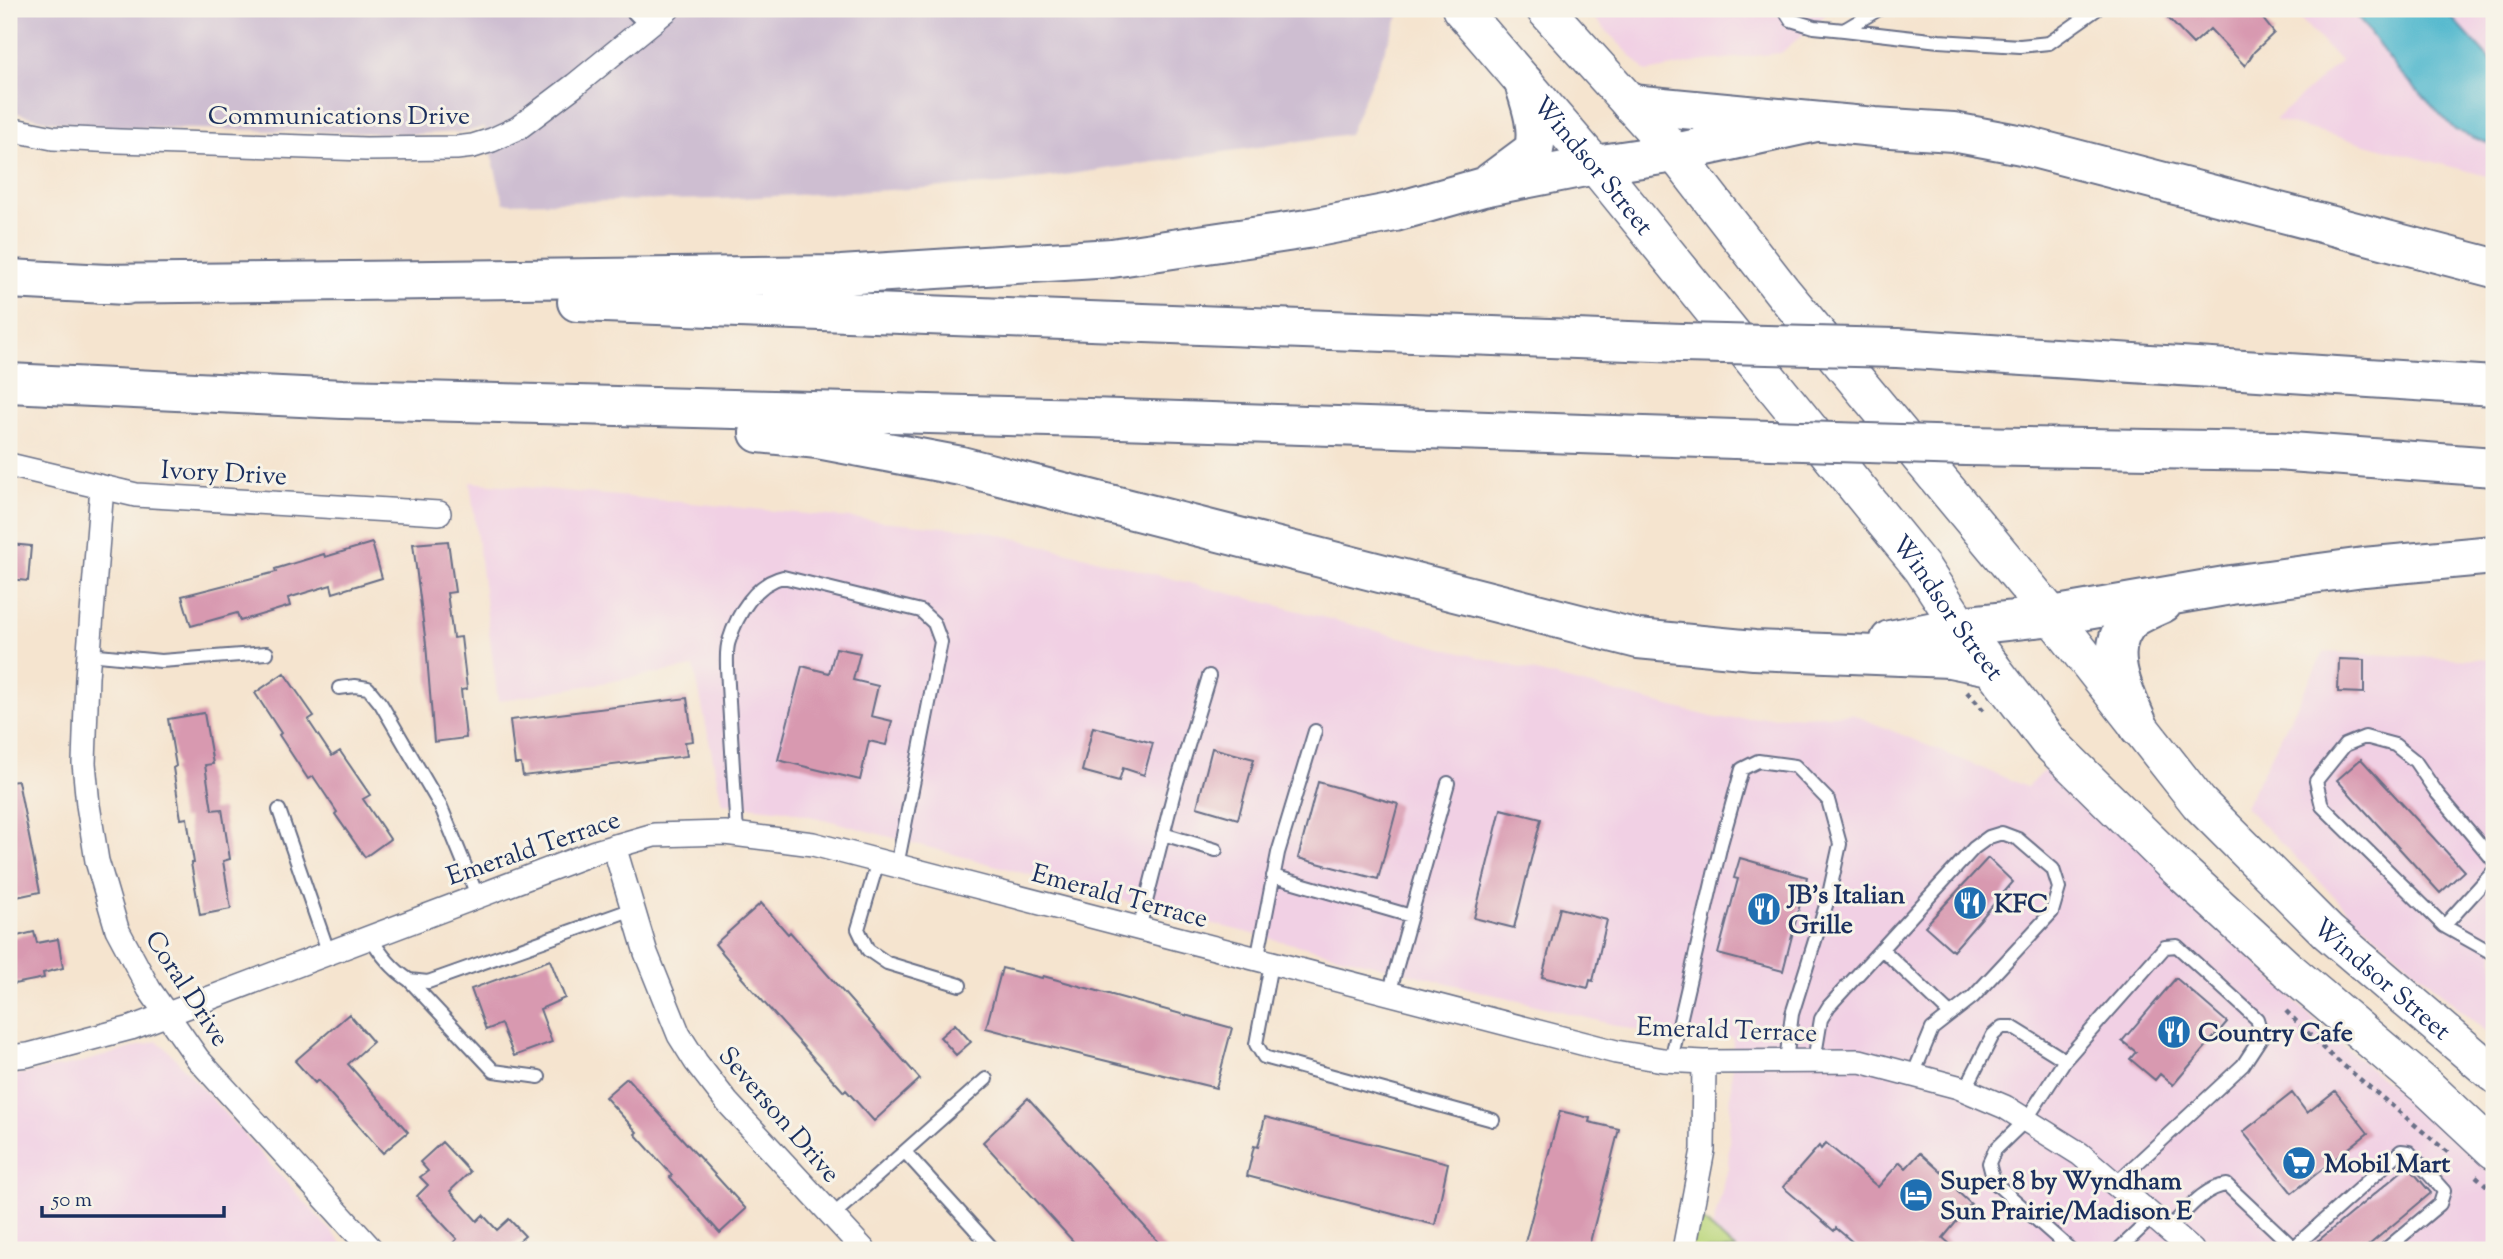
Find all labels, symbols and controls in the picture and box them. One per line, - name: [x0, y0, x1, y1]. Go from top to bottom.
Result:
- street label: Windsor Street: [1523, 89, 1661, 244]
- street label: Communications Drive: [208, 99, 470, 136]
- street label: Ivory Drive: [160, 453, 288, 496]
- street label: Windsor Street: [1882, 528, 2012, 690]
- street label: Emerald Terrace: [442, 802, 625, 896]
- street label: Emerald Terrace: [1027, 856, 1212, 939]
- place label: JB's Italian Grille: [1786, 878, 1906, 945]
- restaurant icon: KFC: [1951, 884, 1989, 922]
- place label: KFC: [1994, 887, 2048, 924]
- restaurant icon: JB's Italian Grille: [1745, 890, 1783, 928]
- street label: Windsor Street: [2303, 911, 2458, 1050]
- street label: Coral Drive: [135, 924, 237, 1055]
- street label: Emerald Terrace: [1636, 1010, 1818, 1053]
- restaurant icon: Country Cafe: [2155, 1013, 2193, 1051]
- place label: Country Cafe: [2198, 1016, 2353, 1053]
- street label: Severson Drive: [708, 1039, 848, 1192]
- supermarket icon: Mobil Mart: [2280, 1144, 2318, 1182]
- place label: Mobil Mart: [2324, 1147, 2450, 1184]
- place label: Super 8 by Wyndham Sun Prairie/Madison E: [1940, 1164, 2192, 1231]
- scale bar: [42, 1175, 224, 1219]
- hotel icon: Super 8 by Wyndham Sun Prairie/Madison E: [1897, 1176, 1935, 1214]
- text: 50 m: [51, 1186, 92, 1216]

